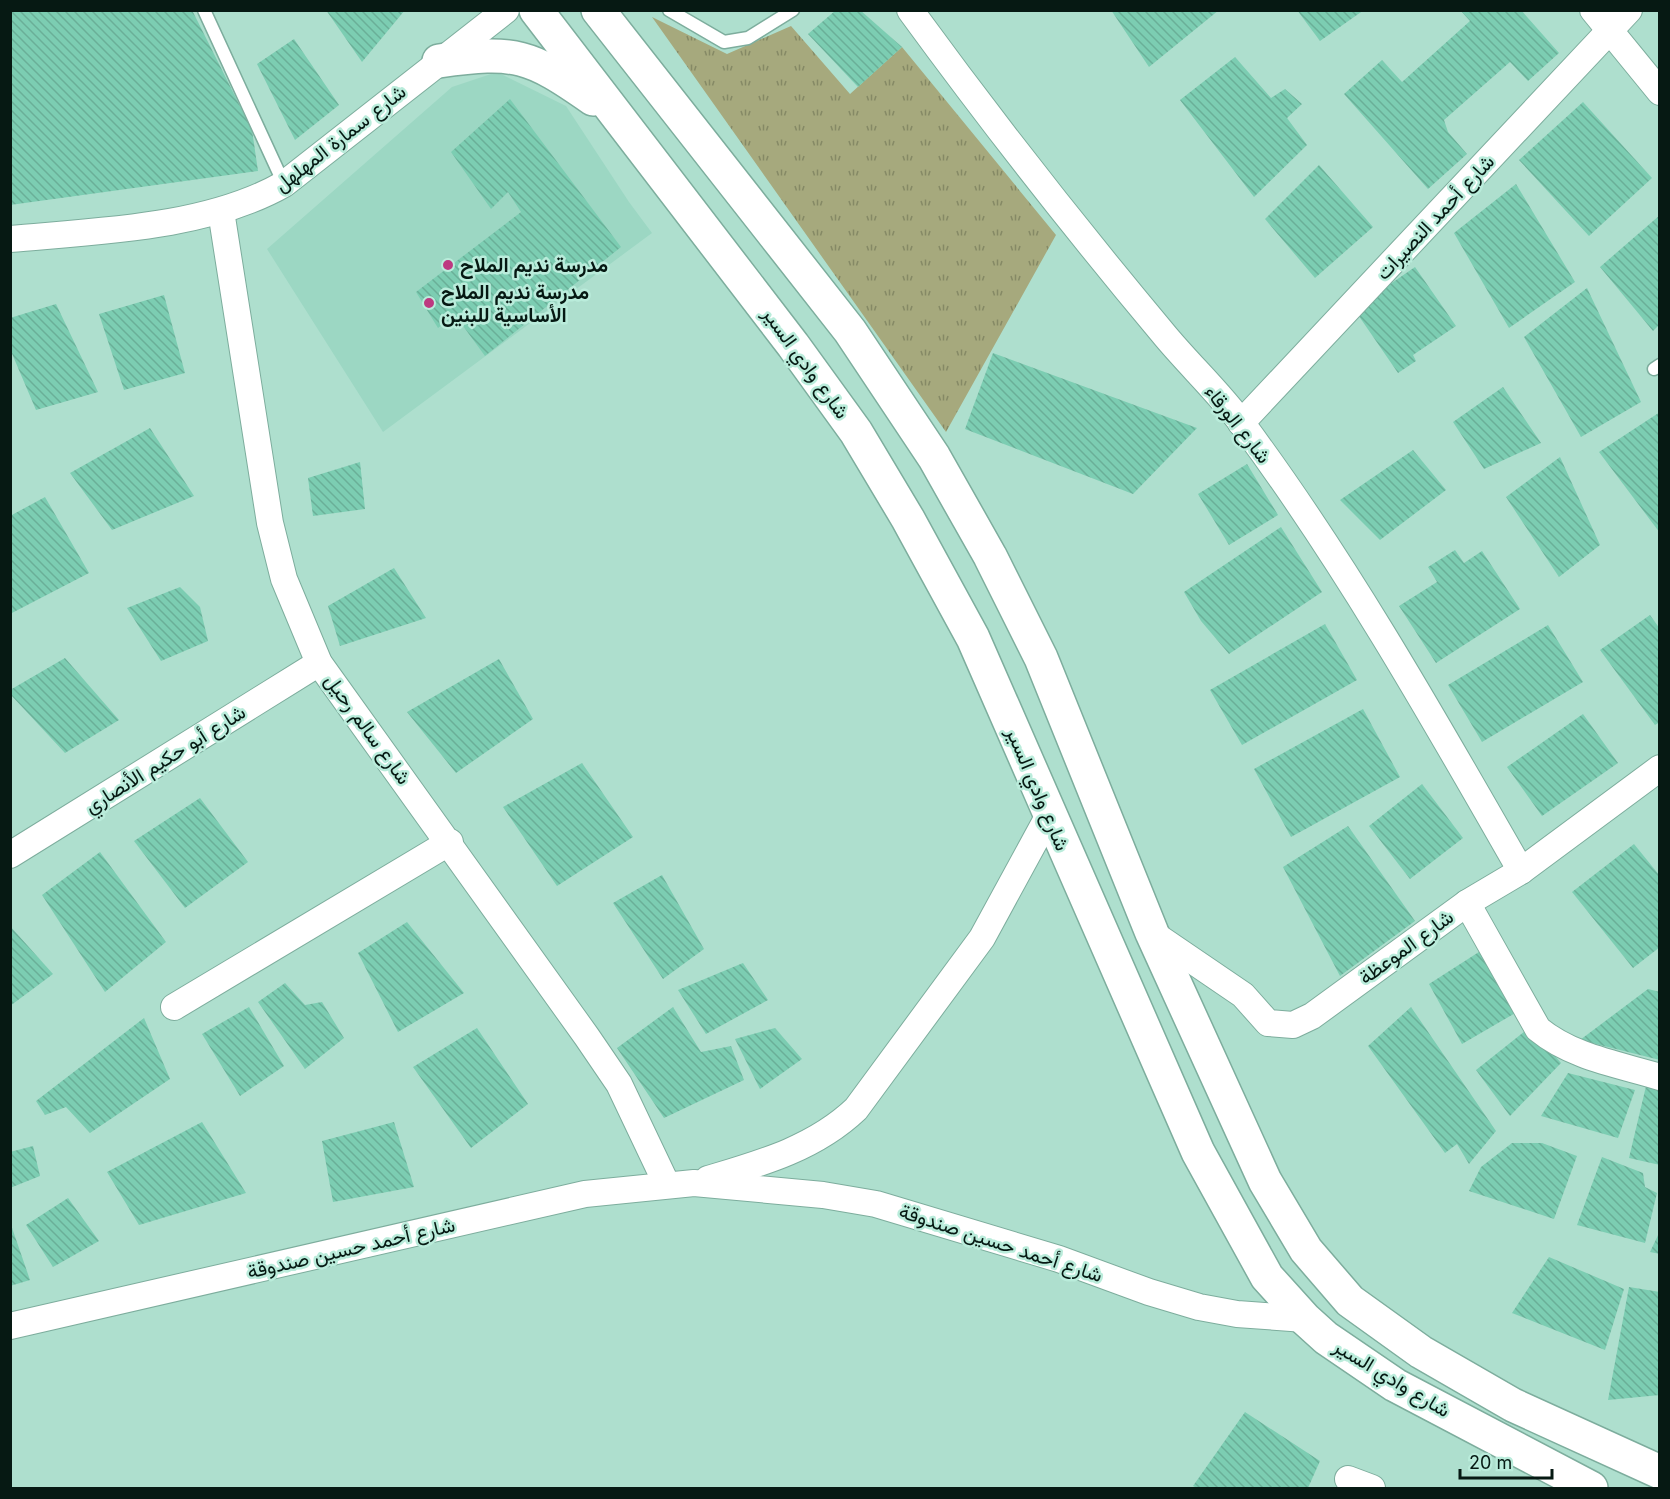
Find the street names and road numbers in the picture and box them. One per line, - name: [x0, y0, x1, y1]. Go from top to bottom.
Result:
- street label: شارع سمارة المهلهل: [270, 79, 412, 198]
- street label: شارع أحمد النصيرات: [1371, 149, 1501, 286]
- street label: شارع وادي السير: [753, 302, 854, 426]
- street label: شارع الورقاء: [1198, 380, 1276, 469]
- street label: شارع سالم رحيل: [318, 669, 416, 790]
- street label: شارع أبو حكيم الأنصاري: [80, 700, 253, 822]
- street label: شارع وادي السير: [996, 723, 1075, 856]
- street label: شارع الموعظة: [1354, 905, 1459, 991]
- street label: شارع أحمد حسين صندوقة: [896, 1199, 1106, 1289]
- street label: شارع أحمد حسين صندوقة: [245, 1212, 458, 1286]
- street label: شارع وادي السير: [1326, 1333, 1455, 1426]

